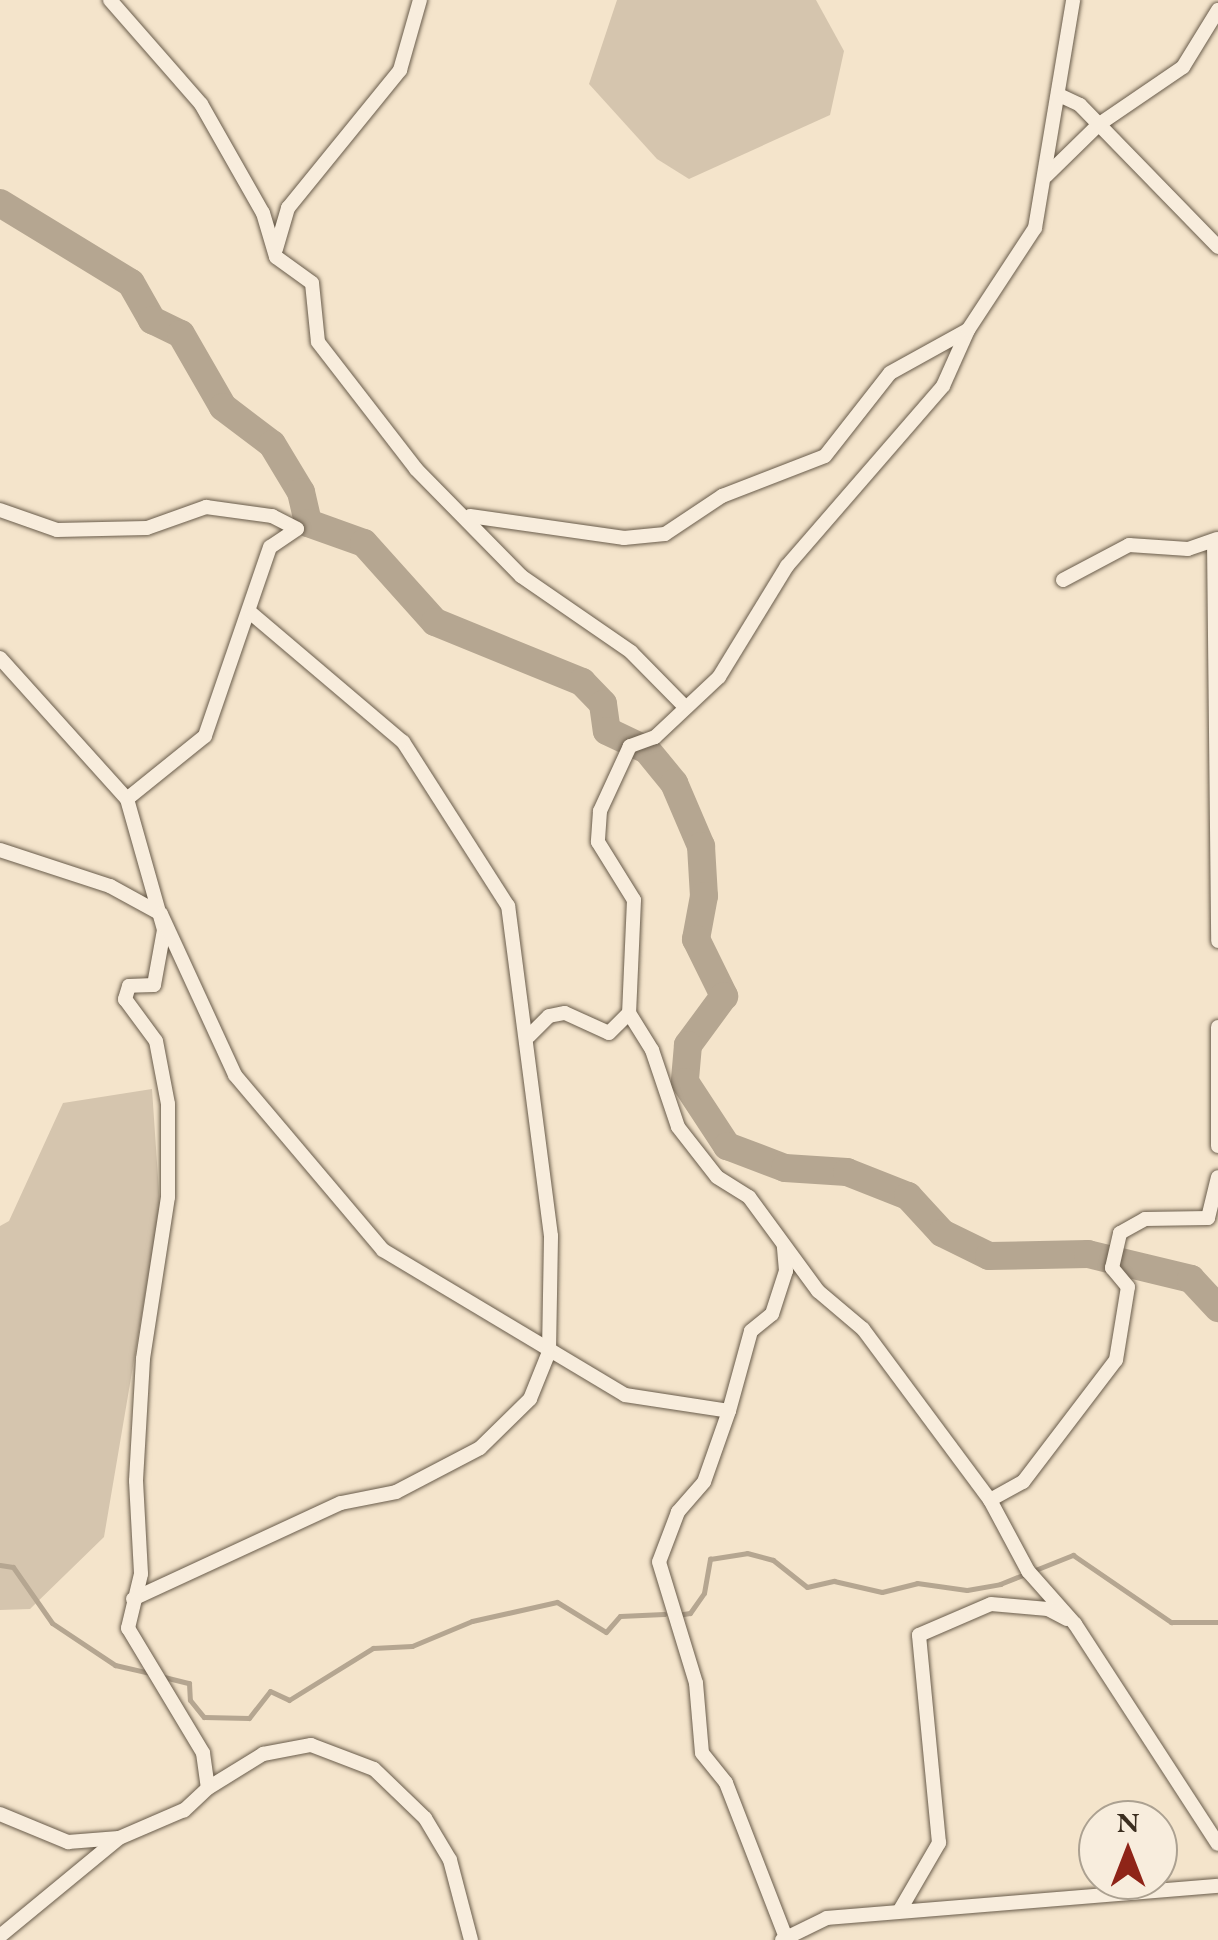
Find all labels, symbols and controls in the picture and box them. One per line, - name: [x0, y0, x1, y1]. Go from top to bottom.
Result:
- north arrow: [1078, 1800, 1178, 1900]
- text: N: [1117, 1804, 1139, 1840]

